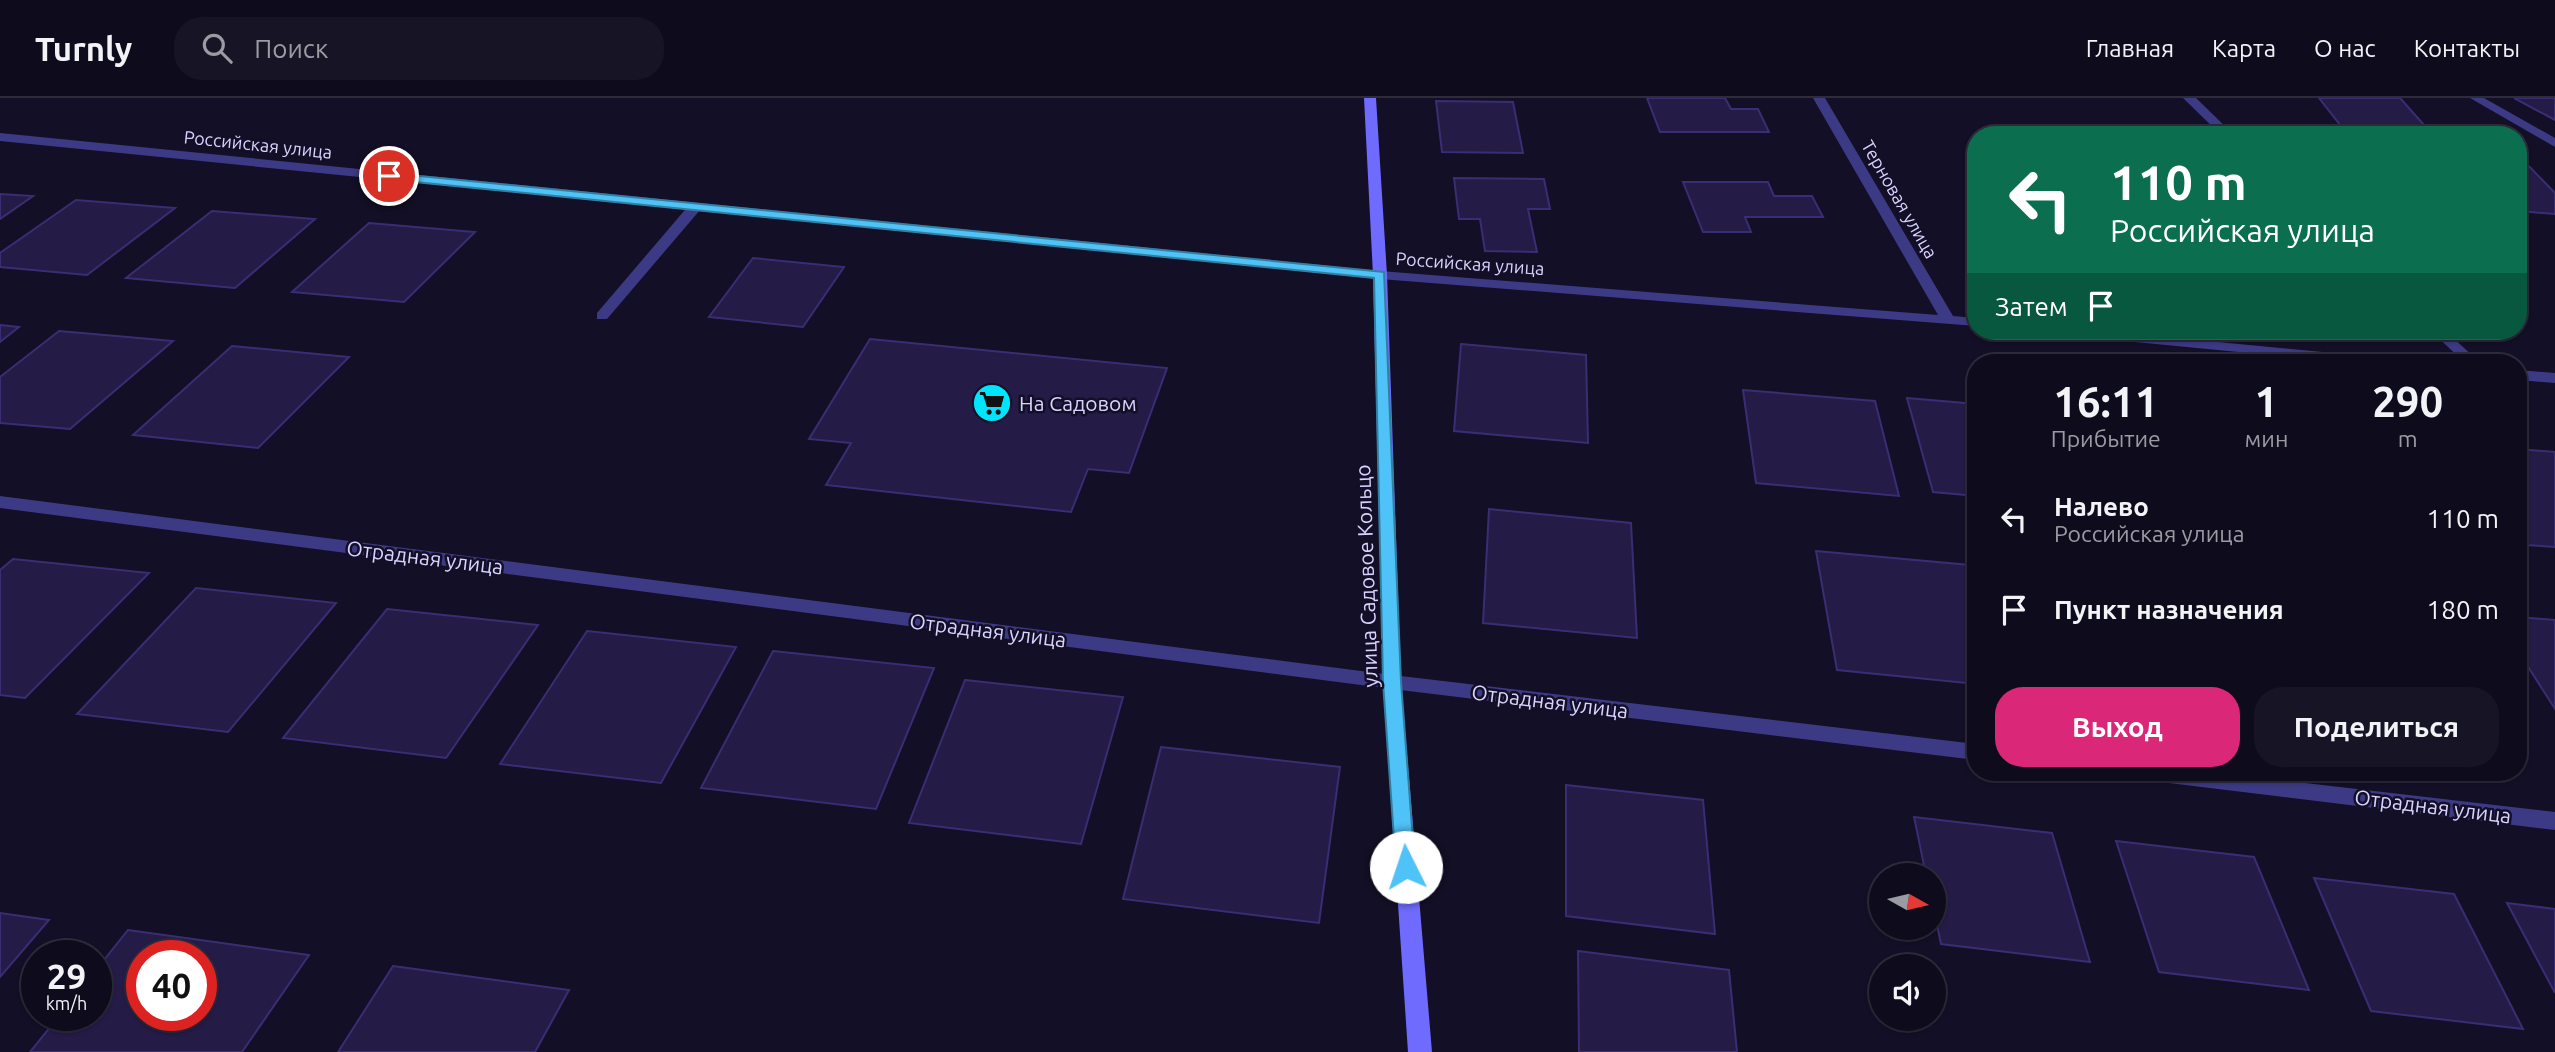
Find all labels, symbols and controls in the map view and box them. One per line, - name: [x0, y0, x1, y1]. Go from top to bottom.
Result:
- search box: [174, 17, 664, 80]
- icon: search: [198, 29, 236, 67]
- text: Turnly: [35, 30, 132, 67]
- text: Поиск: [254, 34, 328, 63]
- text: Главная: [2086, 35, 2174, 62]
- text: Карта: [2212, 35, 2276, 62]
- text: О нас: [2314, 35, 2376, 62]
- text: Контакты: [2414, 35, 2520, 62]
- street label: Российская улица: [183, 126, 333, 162]
- street label: Терновая улица: [1858, 136, 1942, 262]
- pin: [359, 146, 419, 206]
- icon: left: [1995, 154, 2086, 245]
- text: 110 m: [2110, 154, 2247, 209]
- icon: arrive: [370, 157, 408, 195]
- text: Российская улица: [2110, 212, 2375, 248]
- street label: Российская улица: [1395, 248, 1545, 278]
- icon: arrive: [2082, 287, 2120, 325]
- text: Затем: [1995, 292, 2068, 321]
- text: 16:11: [2053, 378, 2158, 425]
- text: 1: [2255, 378, 2278, 425]
- text: 290: [2372, 378, 2443, 425]
- supermarket icon: На Садовом: [971, 382, 1013, 424]
- place label: На Садовом: [1019, 391, 1137, 415]
- text: Прибытие: [2051, 426, 2161, 451]
- text: мин: [2245, 426, 2288, 451]
- text: m: [2398, 426, 2418, 451]
- street label: улица Садовое Кольцо: [1350, 464, 1382, 688]
- text: Налево: [2054, 492, 2149, 521]
- icon: left: [1995, 500, 2033, 538]
- text: 110 m: [2427, 504, 2499, 533]
- text: Российская улица: [2054, 521, 2245, 546]
- street label: Отрадная улица: [345, 535, 505, 579]
- icon: arrive: [1995, 591, 2033, 629]
- text: Пункт назначения: [2054, 595, 2284, 624]
- text: 180 m: [2427, 595, 2499, 624]
- street label: Отрадная улица: [908, 608, 1068, 652]
- street label: Отрадная улица: [1470, 679, 1630, 723]
- button: Выход: [1995, 687, 2240, 767]
- button: Поделиться: [2254, 687, 2499, 767]
- street label: Отрадная улица: [2353, 784, 2513, 828]
- position arrow: [1369, 830, 1443, 904]
- north arrow: [1869, 863, 1946, 940]
- map controls: [1869, 863, 1946, 1031]
- speed limit sign: 40: [126, 940, 217, 1031]
- button: sound: [1869, 954, 1946, 1031]
- text: 29: [47, 956, 86, 996]
- text: km/h: [46, 993, 87, 1013]

